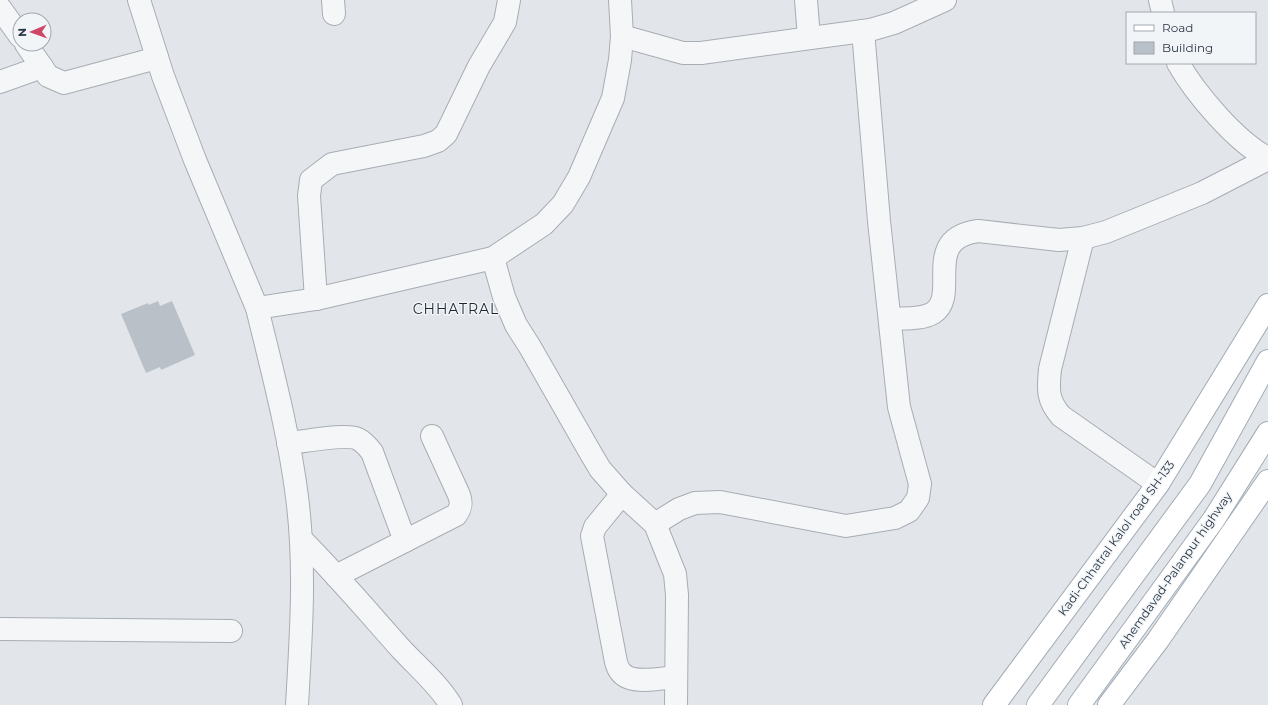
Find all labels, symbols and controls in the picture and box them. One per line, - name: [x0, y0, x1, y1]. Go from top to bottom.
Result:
- north arrow: [12, 12, 52, 52]
- legend: [1126, 12, 1256, 64]
- text: Road: [1162, 20, 1193, 35]
- text: N: [15, 28, 29, 37]
- text: Building: [1162, 40, 1213, 55]
- district label: CHHATRAL: [413, 300, 499, 318]
- street label: Kadi-Chhatral Kalol road SH-133: [1055, 457, 1178, 619]
- street label: Ahemdavad-Palanpur highway: [1115, 489, 1235, 651]

